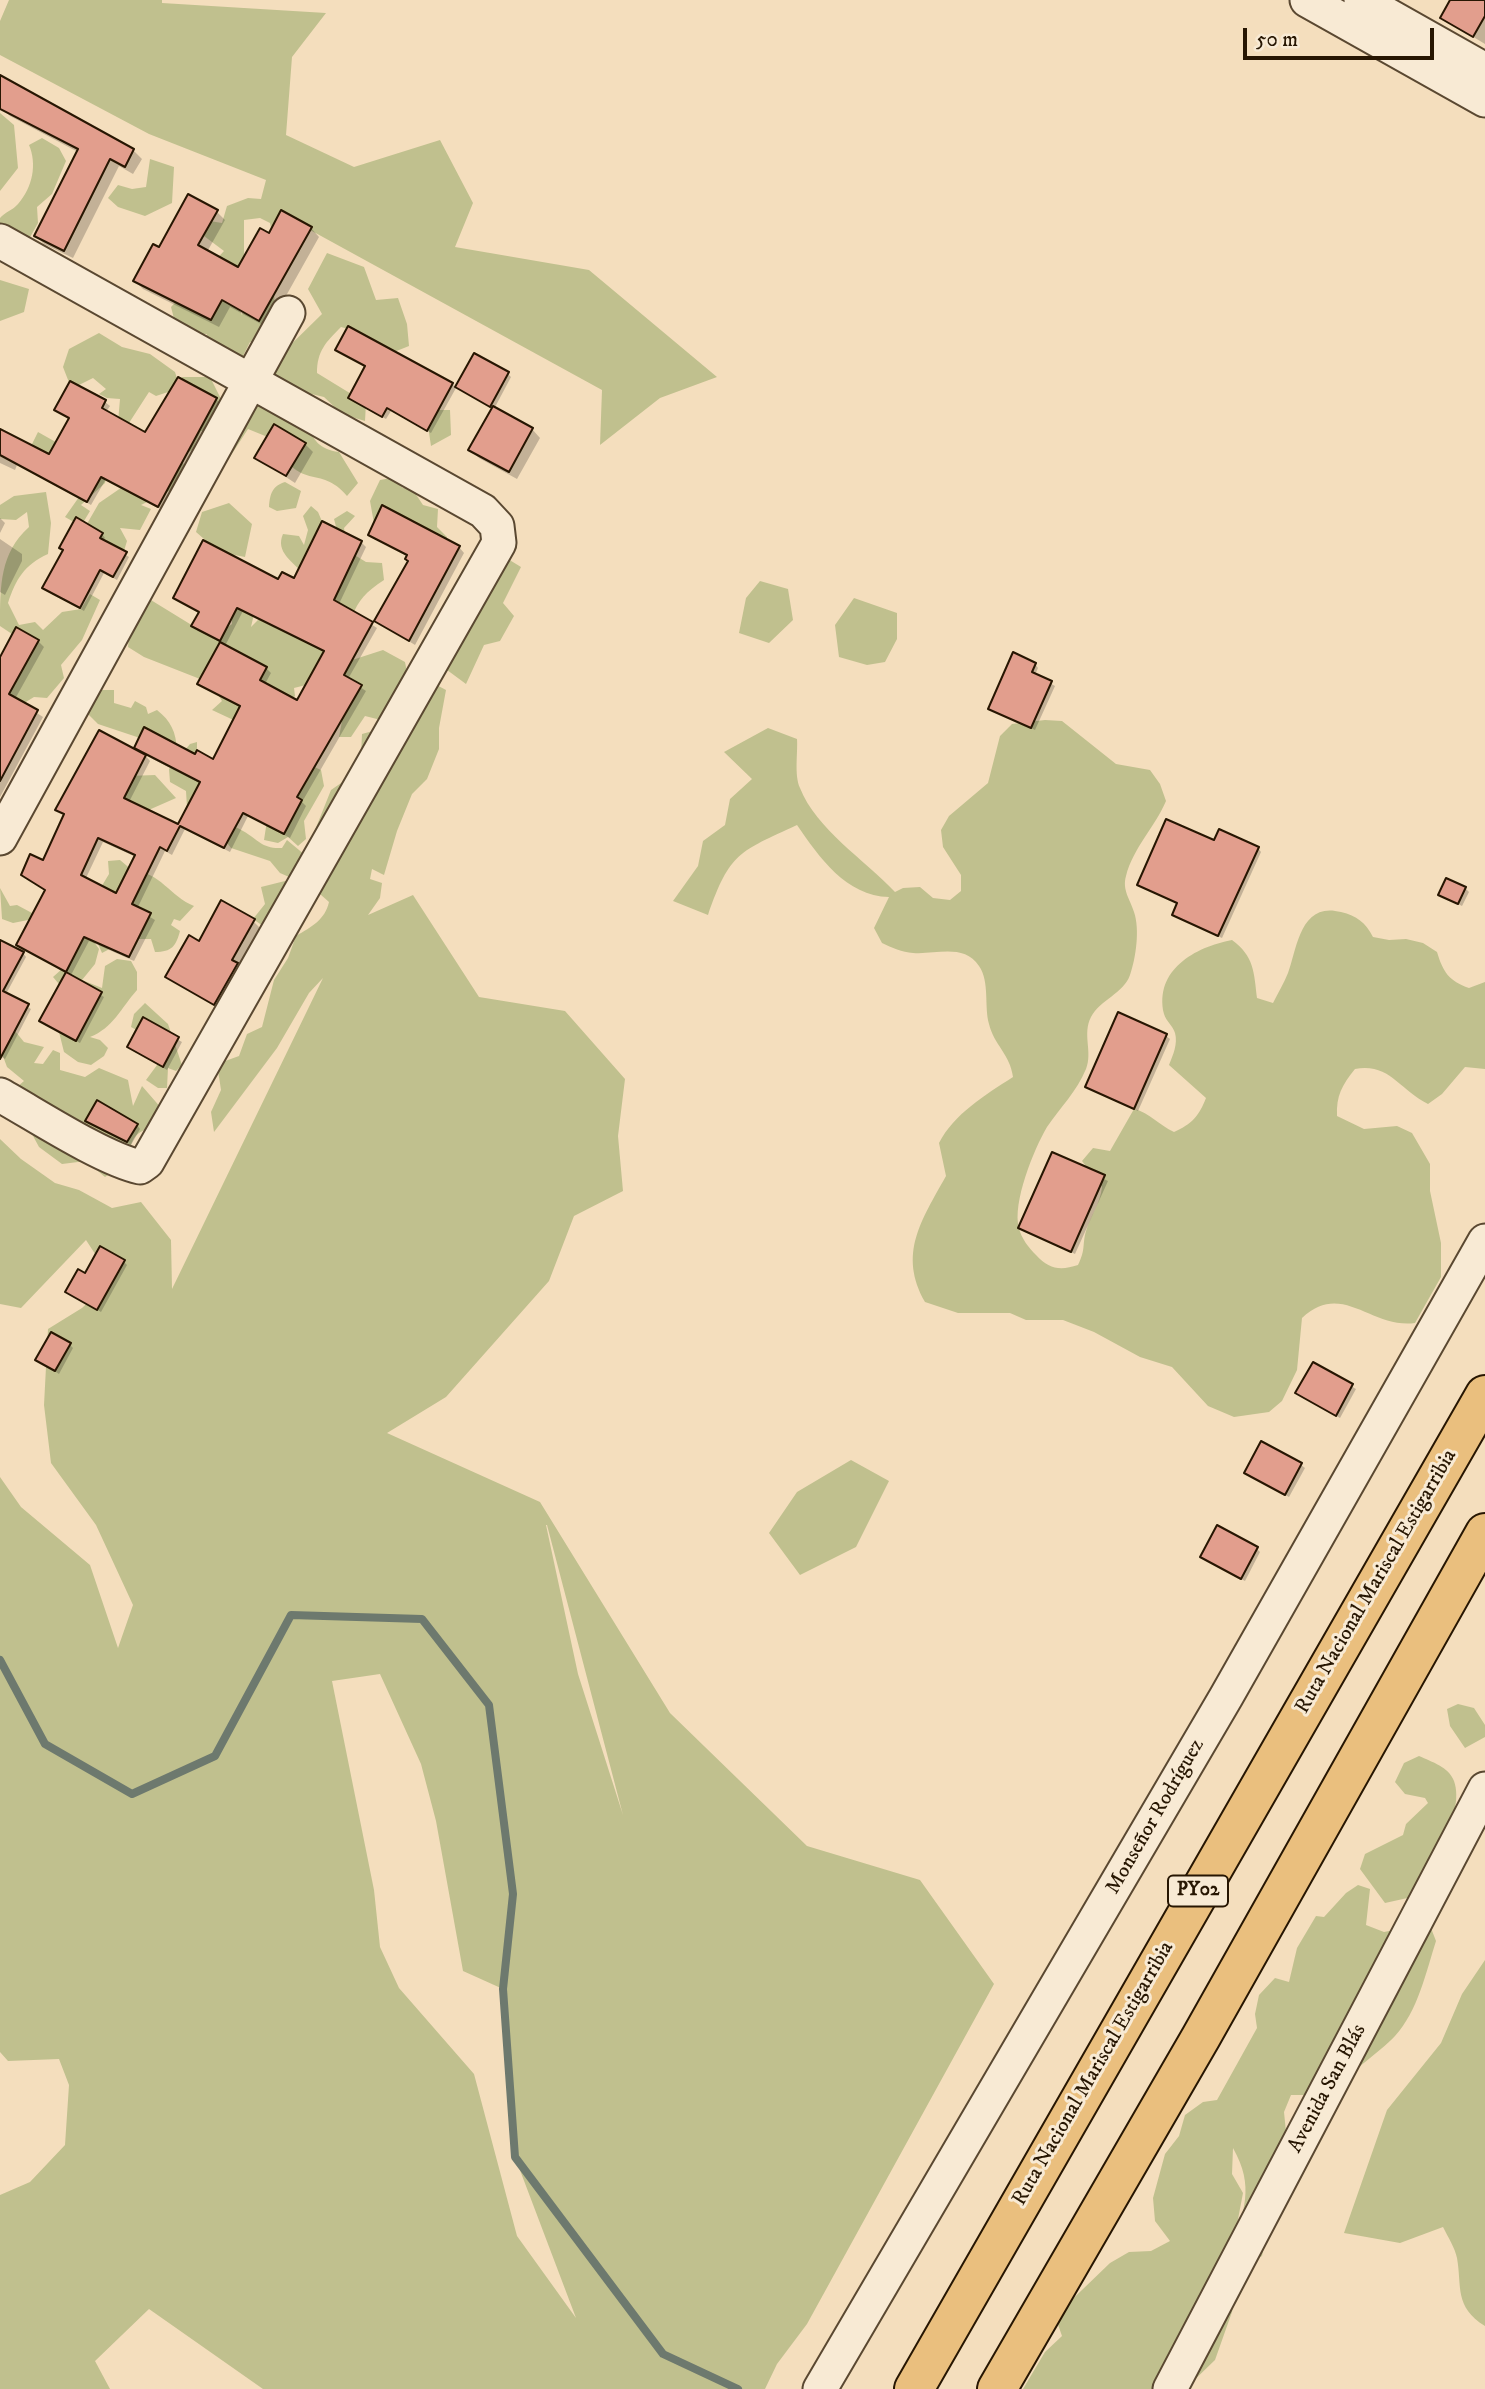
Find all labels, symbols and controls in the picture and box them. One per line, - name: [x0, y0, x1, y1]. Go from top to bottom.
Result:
- scale bar: [1247, 14, 1438, 58]
- text: 50 m: [1256, 27, 1298, 53]
- street label: Ruta Nacional Mariscal Estigarribia: [1291, 1445, 1463, 1719]
- street label: Monseñor Rodríguez: [1101, 1735, 1211, 1899]
- road number: PY02: [1168, 1876, 1228, 1907]
- street label: Ruta Nacional Mariscal Estigarribia: [1008, 1937, 1180, 2211]
- street label: Avenida San Blás: [1284, 2020, 1372, 2158]

